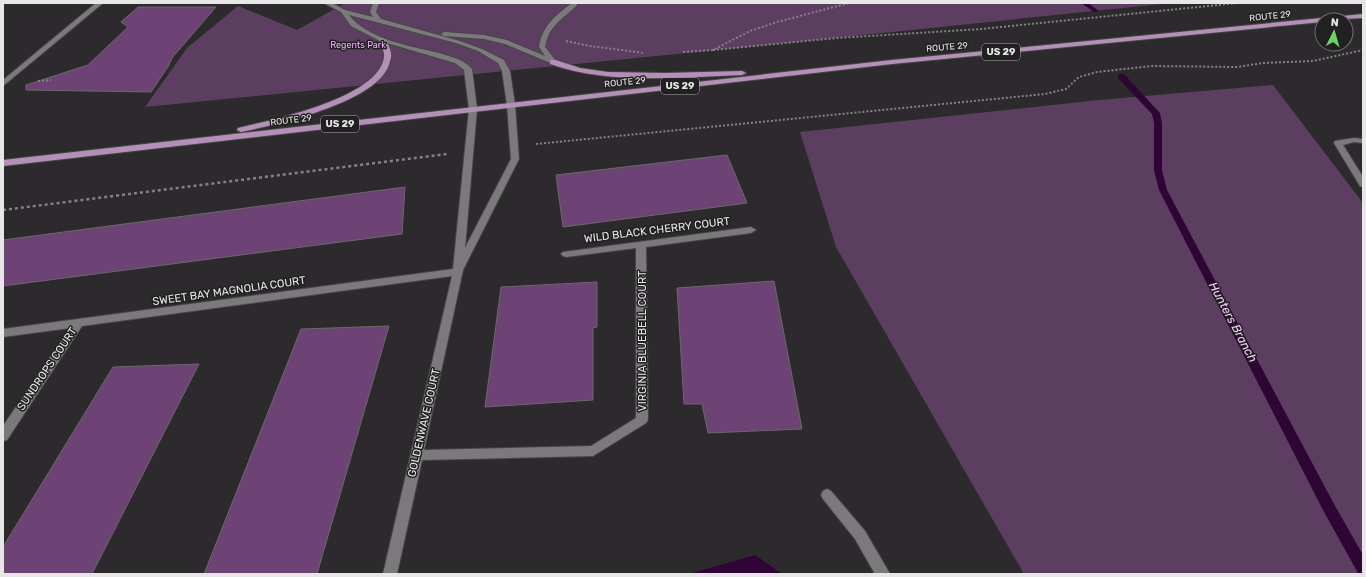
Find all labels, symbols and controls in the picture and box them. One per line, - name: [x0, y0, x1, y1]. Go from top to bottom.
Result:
- street label: ROUTE 29: [1249, 9, 1291, 23]
- north arrow: [1314, 12, 1354, 52]
- text: N: [1330, 16, 1339, 29]
- park label: Regents Park: [330, 40, 386, 50]
- street label: ROUTE 29: [926, 40, 968, 54]
- road number: US 29: [982, 44, 1020, 60]
- street label: ROUTE 29: [604, 75, 646, 89]
- road number: US 29: [661, 78, 699, 94]
- street label: ROUTE 29: [270, 112, 312, 128]
- road number: US 29: [321, 116, 359, 132]
- street label: WILD BLACK CHERRY COURT: [583, 215, 731, 245]
- street label: VIRGINIA BLUEBELL COURT: [636, 270, 649, 411]
- street label: SWEET BAY MAGNOLIA COURT: [152, 274, 307, 308]
- water label: Hunters Branch: [1206, 279, 1260, 365]
- street label: SUNDROPS COURT: [14, 325, 80, 413]
- street label: GOLDENWAVE COURT: [405, 367, 443, 478]

